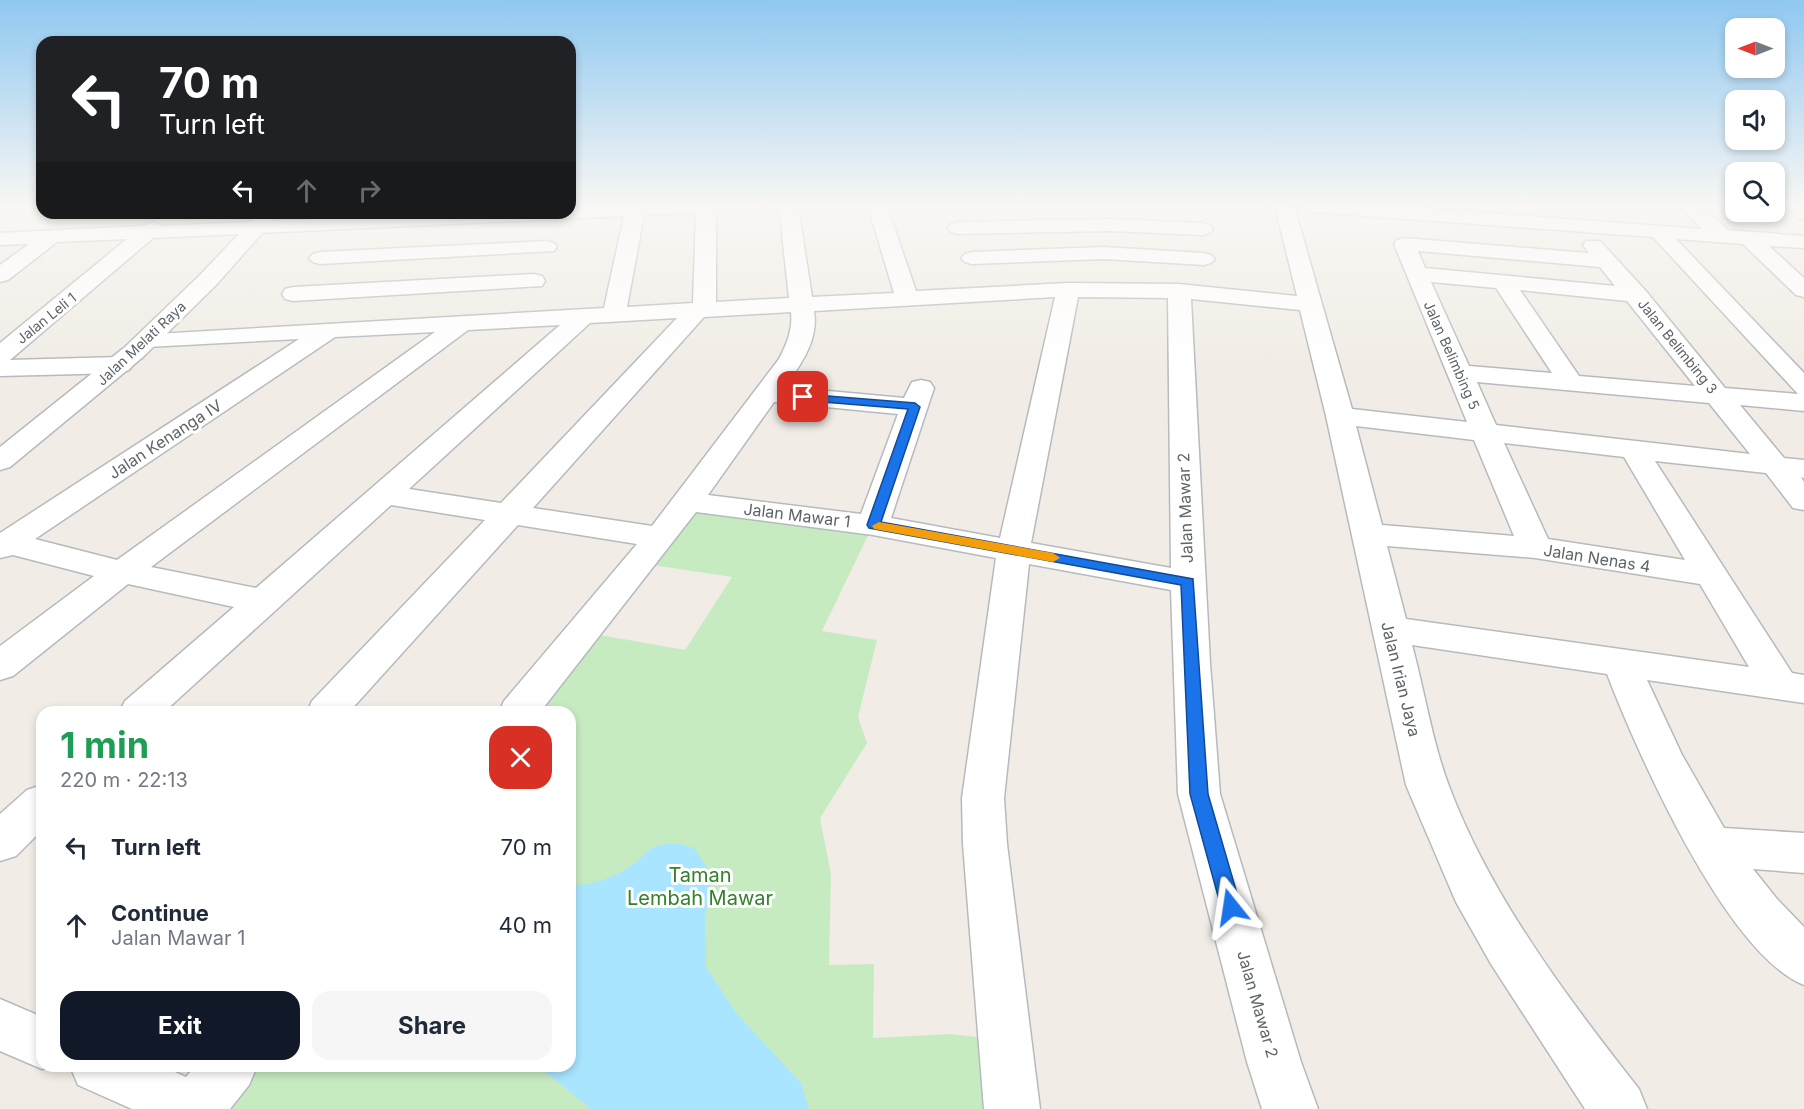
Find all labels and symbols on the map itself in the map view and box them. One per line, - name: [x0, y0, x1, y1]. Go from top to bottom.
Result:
- north arrow: [1725, 18, 1785, 78]
- street label: Jalan Leli 1: [13, 289, 79, 347]
- street label: Jalan Belimbing 3: [1635, 295, 1721, 397]
- street label: Jalan Melati Raya: [93, 297, 189, 389]
- street label: Jalan Belimbing 5: [1420, 298, 1484, 412]
- pin: [777, 371, 828, 422]
- street label: Jalan Kenanga IV: [105, 395, 225, 483]
- street label: Jalan Mawar 2: [1173, 452, 1197, 564]
- street label: Jalan Mawar 1: [742, 499, 852, 531]
- street label: Jalan Nenas 4: [1542, 540, 1652, 576]
- street label: Jalan Irian Jaya: [1377, 619, 1425, 739]
- park label: Taman Lembah Mawar: [627, 863, 773, 910]
- position arrow: [1199, 875, 1263, 939]
- street label: Jalan Mawar 2: [1233, 948, 1283, 1060]

